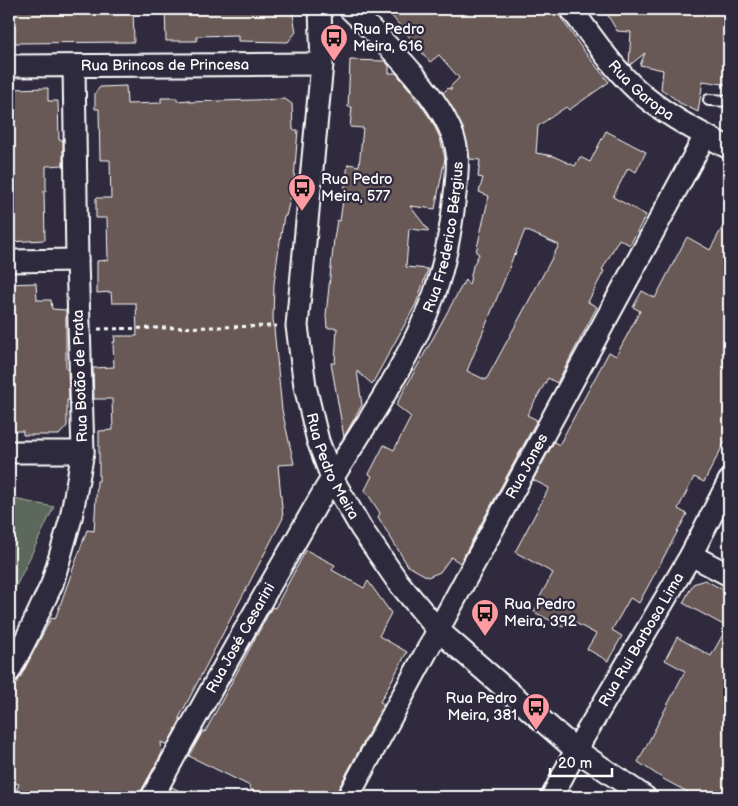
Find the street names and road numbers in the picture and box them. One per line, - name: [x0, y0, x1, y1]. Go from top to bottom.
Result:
- street label: Rua Brincos de Princesa: [81, 55, 249, 76]
- street label: Rua Garopa: [604, 57, 677, 125]
- street label: Rua Frederico Bérgius: [419, 161, 468, 316]
- street label: Rua Botão de Prata: [69, 309, 92, 443]
- street label: Rua Pedro Meira: [302, 411, 363, 523]
- street label: Rua Jones: [502, 430, 553, 502]
- street label: Rua Rui Barbosa Lima: [595, 569, 688, 710]
- street label: Rua José Cesarini: [202, 579, 279, 697]

